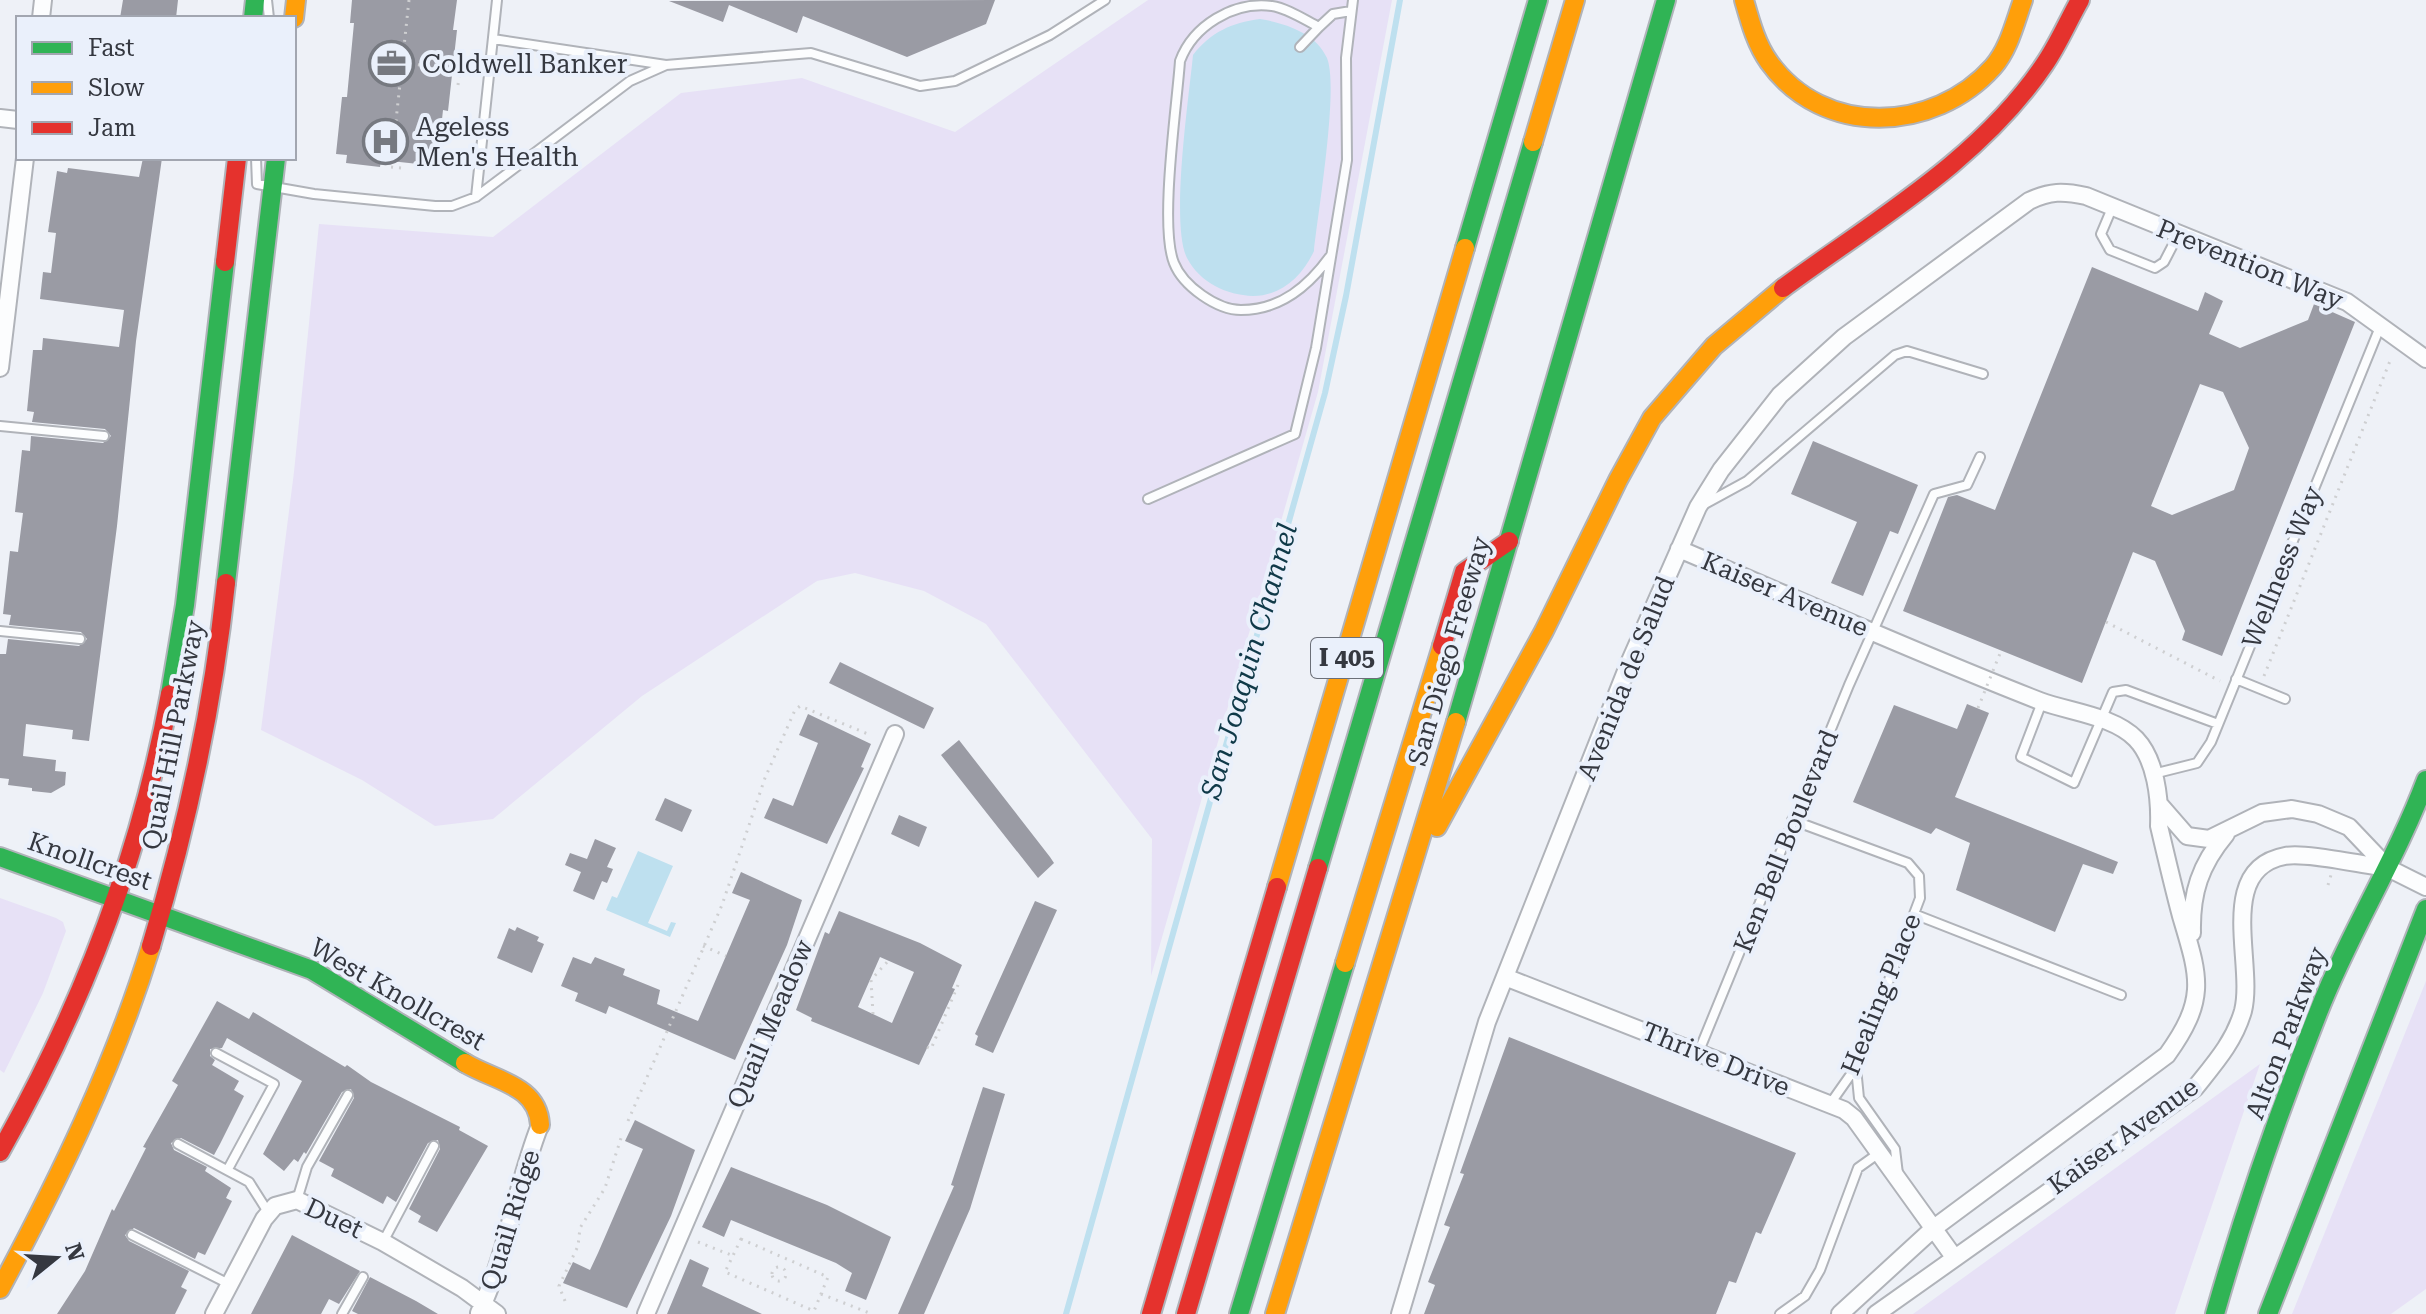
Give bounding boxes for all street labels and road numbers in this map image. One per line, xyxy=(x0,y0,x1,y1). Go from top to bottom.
street label: Prevention Way xyxy=(2152,213,2348,315)
street label: Wellness Way xyxy=(2236,481,2328,652)
street label: San Diego Freeway xyxy=(1402,532,1496,769)
street label: Kaiser Avenue xyxy=(1697,545,1873,643)
street label: Avenida de Salud xyxy=(1571,571,1681,784)
street label: Quail Hill Parkway xyxy=(136,617,210,852)
road number: I 405 xyxy=(1311,638,1383,678)
street label: Ken Bell Boulevard xyxy=(1728,725,1845,957)
street label: Knollcrest xyxy=(24,826,156,896)
street label: Healing Place xyxy=(1835,909,1927,1079)
street label: West Knollcrest xyxy=(305,932,491,1056)
street label: Quail Meadow xyxy=(721,935,819,1113)
street label: Alton Parkway xyxy=(2239,942,2333,1123)
street label: Thrive Drive xyxy=(1638,1016,1794,1102)
street label: Kaiser Avenue xyxy=(2042,1072,2204,1200)
street label: Quail Ridge xyxy=(474,1146,546,1294)
street label: Duet xyxy=(300,1192,368,1244)

